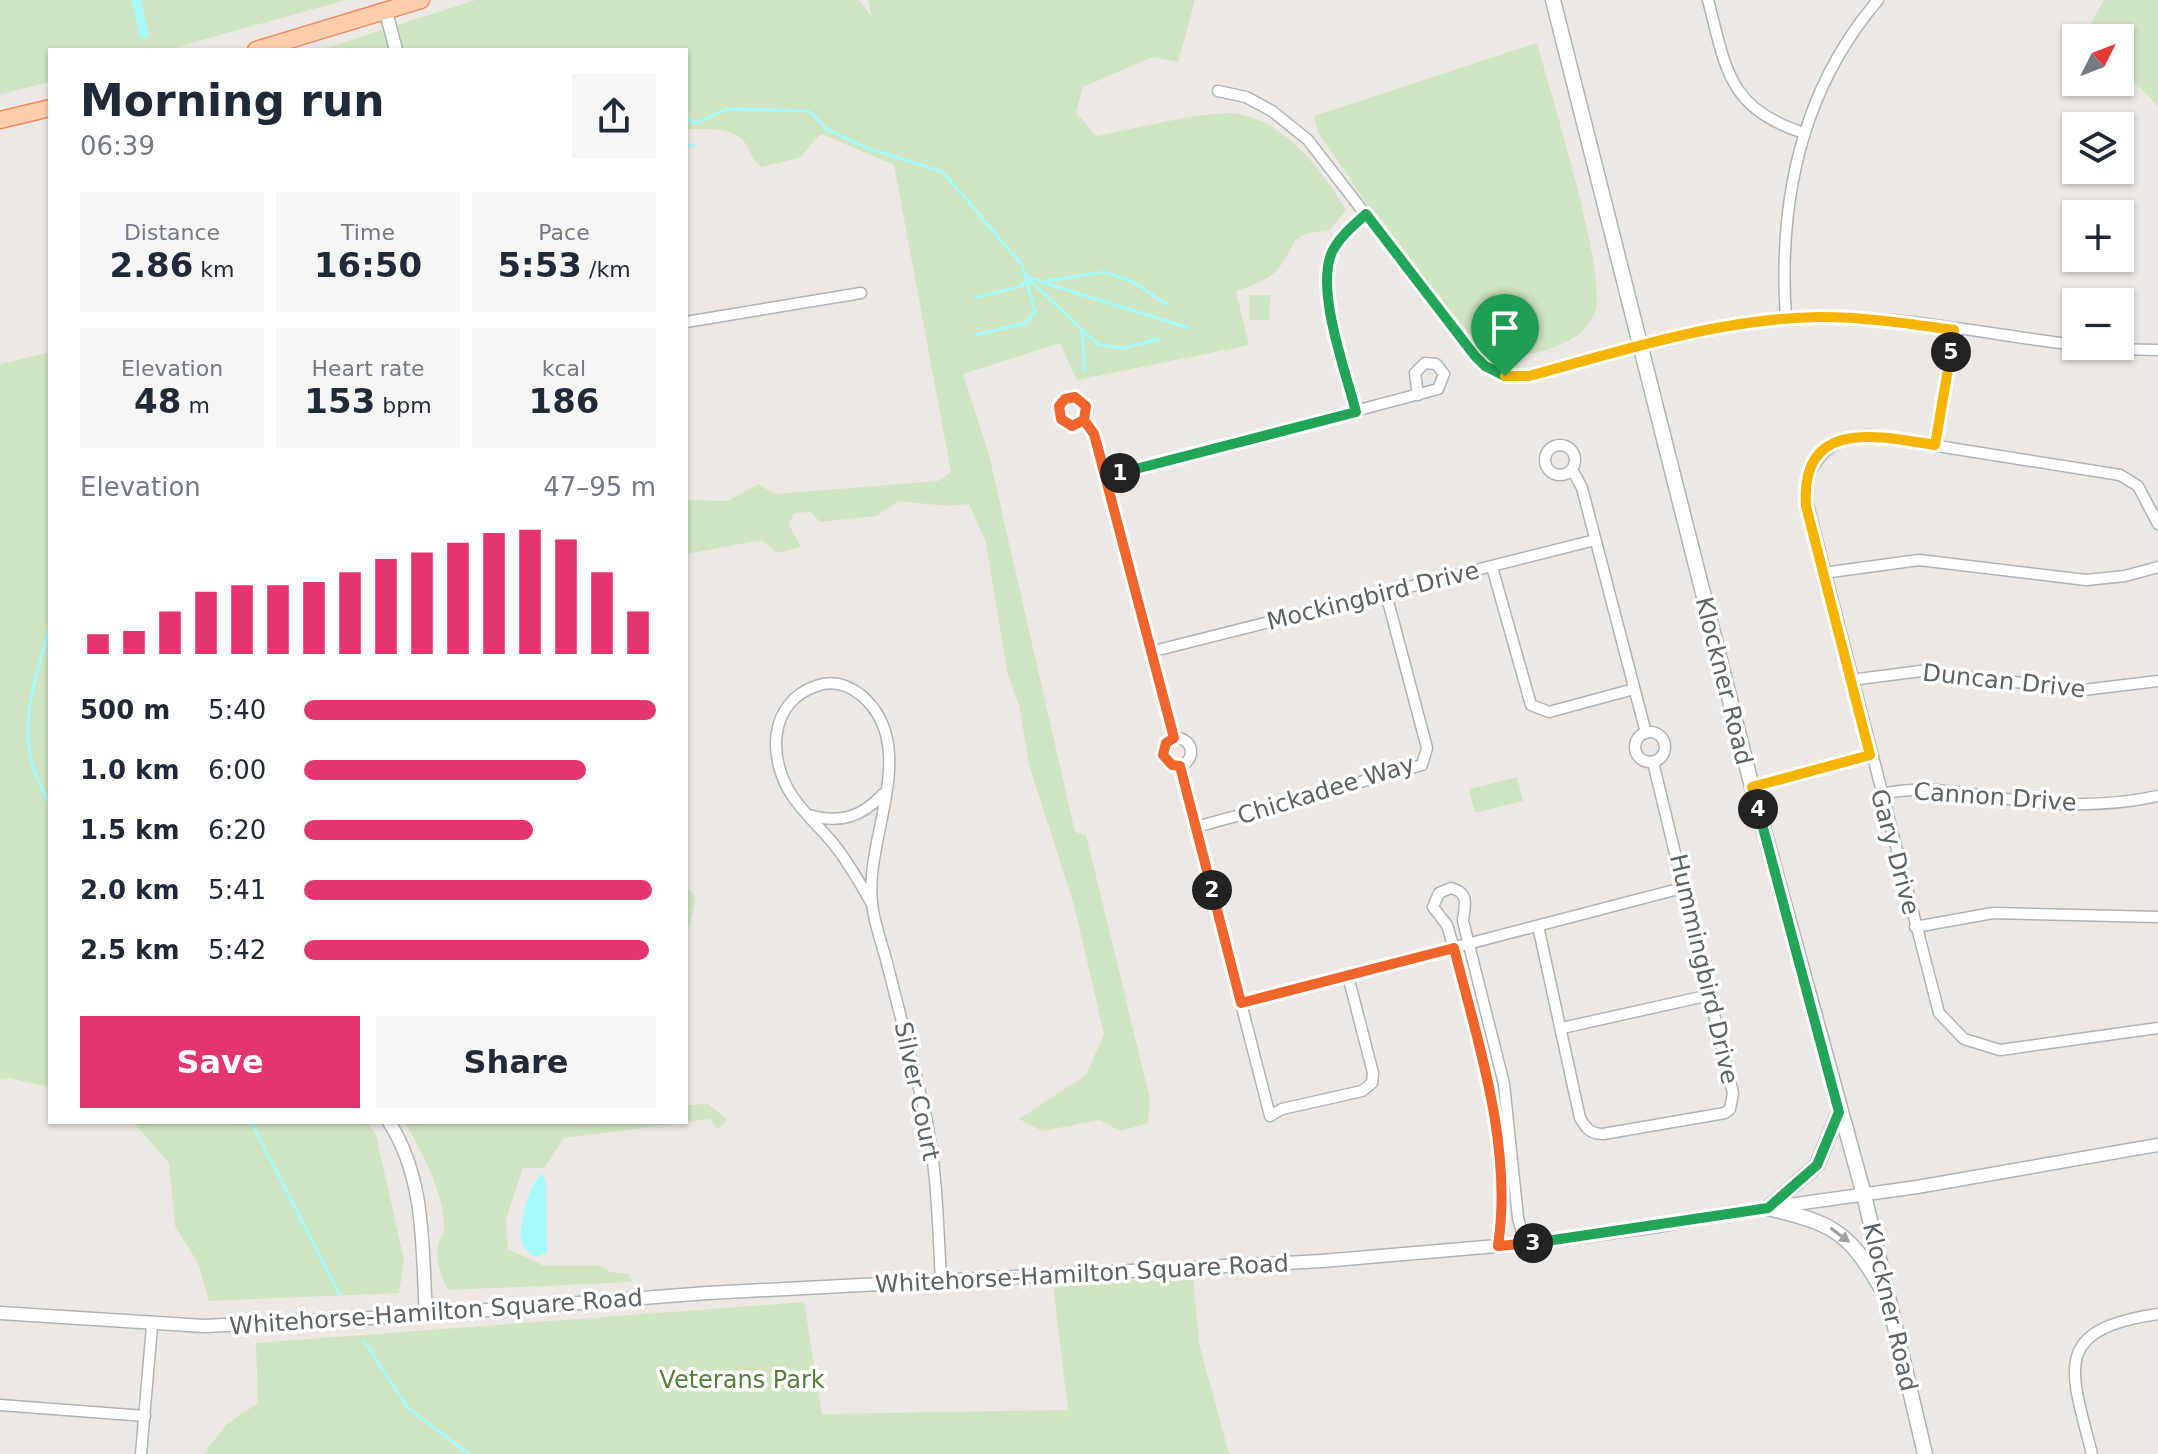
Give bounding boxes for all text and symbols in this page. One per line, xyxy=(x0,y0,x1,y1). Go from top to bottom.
north arrow xyxy=(2062,24,2134,96)
map controls xyxy=(2062,24,2134,360)
button: share xyxy=(572,74,656,158)
text: Morning run xyxy=(80,75,385,126)
button: layers xyxy=(2062,112,2134,184)
text: 06:39 xyxy=(80,131,155,161)
button: + xyxy=(2062,200,2134,272)
text: Distance xyxy=(124,220,220,245)
text: Time xyxy=(341,220,395,245)
text: Pace xyxy=(538,220,590,245)
text: 2.86 xyxy=(109,245,193,285)
text: 16:50 xyxy=(314,245,422,285)
text: 5:53 xyxy=(497,245,582,285)
text: km xyxy=(193,257,235,282)
text: /km xyxy=(582,257,631,282)
button: − xyxy=(2062,288,2134,360)
pin xyxy=(1471,294,1539,376)
icon: arrive xyxy=(1483,306,1527,350)
pin: 5 xyxy=(1931,332,1971,372)
text: 5 xyxy=(1943,339,1959,364)
text: Elevation xyxy=(121,356,223,381)
text: Heart rate xyxy=(312,356,424,381)
text: kcal xyxy=(542,356,586,381)
text: 48 xyxy=(134,381,181,421)
text: 153 xyxy=(304,381,375,421)
text: 186 xyxy=(529,381,599,421)
text: m xyxy=(181,393,210,418)
text: bpm xyxy=(375,393,432,418)
pin: 1 xyxy=(1100,453,1140,493)
text: 1 xyxy=(1112,460,1128,485)
text: Elevation xyxy=(80,472,201,502)
text: 47–95 m xyxy=(543,472,656,502)
street label: Mockingbird Drive xyxy=(1264,556,1482,636)
street label: Klockner Road xyxy=(1690,594,1758,768)
street label: Duncan Drive xyxy=(1921,659,2087,703)
text: 500 m xyxy=(80,695,170,725)
text: 5:40 xyxy=(208,695,266,725)
street label: Chickadee Way xyxy=(1234,750,1418,830)
text: 1.0 km xyxy=(80,755,180,785)
text: 6:00 xyxy=(208,755,266,785)
street label: Cannon Drive xyxy=(1913,777,2077,817)
street label: Gary Drive xyxy=(1865,786,1925,918)
pin: 4 xyxy=(1738,789,1778,829)
text: 4 xyxy=(1750,796,1766,821)
text: 1.5 km xyxy=(80,815,180,845)
text: 6:20 xyxy=(208,815,266,845)
street label: Hummingbird Drive xyxy=(1664,851,1744,1087)
pin: 2 xyxy=(1192,870,1232,910)
text: 2.0 km xyxy=(80,875,180,905)
text: 5:41 xyxy=(208,875,266,905)
text: 2 xyxy=(1204,877,1220,902)
text: 2.5 km xyxy=(80,935,180,965)
text: 5:42 xyxy=(208,935,266,965)
button: Save xyxy=(80,1016,360,1108)
button: Share xyxy=(376,1016,656,1108)
street label: Silver Court xyxy=(889,1019,945,1163)
street label: Klockner Road xyxy=(1857,1220,1923,1394)
pin: 3 xyxy=(1513,1223,1553,1263)
one-way arrow xyxy=(1830,1226,1850,1242)
text: 3 xyxy=(1525,1230,1541,1255)
street label: Whitehorse-Hamilton Square Road xyxy=(874,1249,1290,1299)
street label: Whitehorse-Hamilton Square Road xyxy=(228,1284,644,1340)
park label: Veterans Park xyxy=(659,1366,825,1394)

